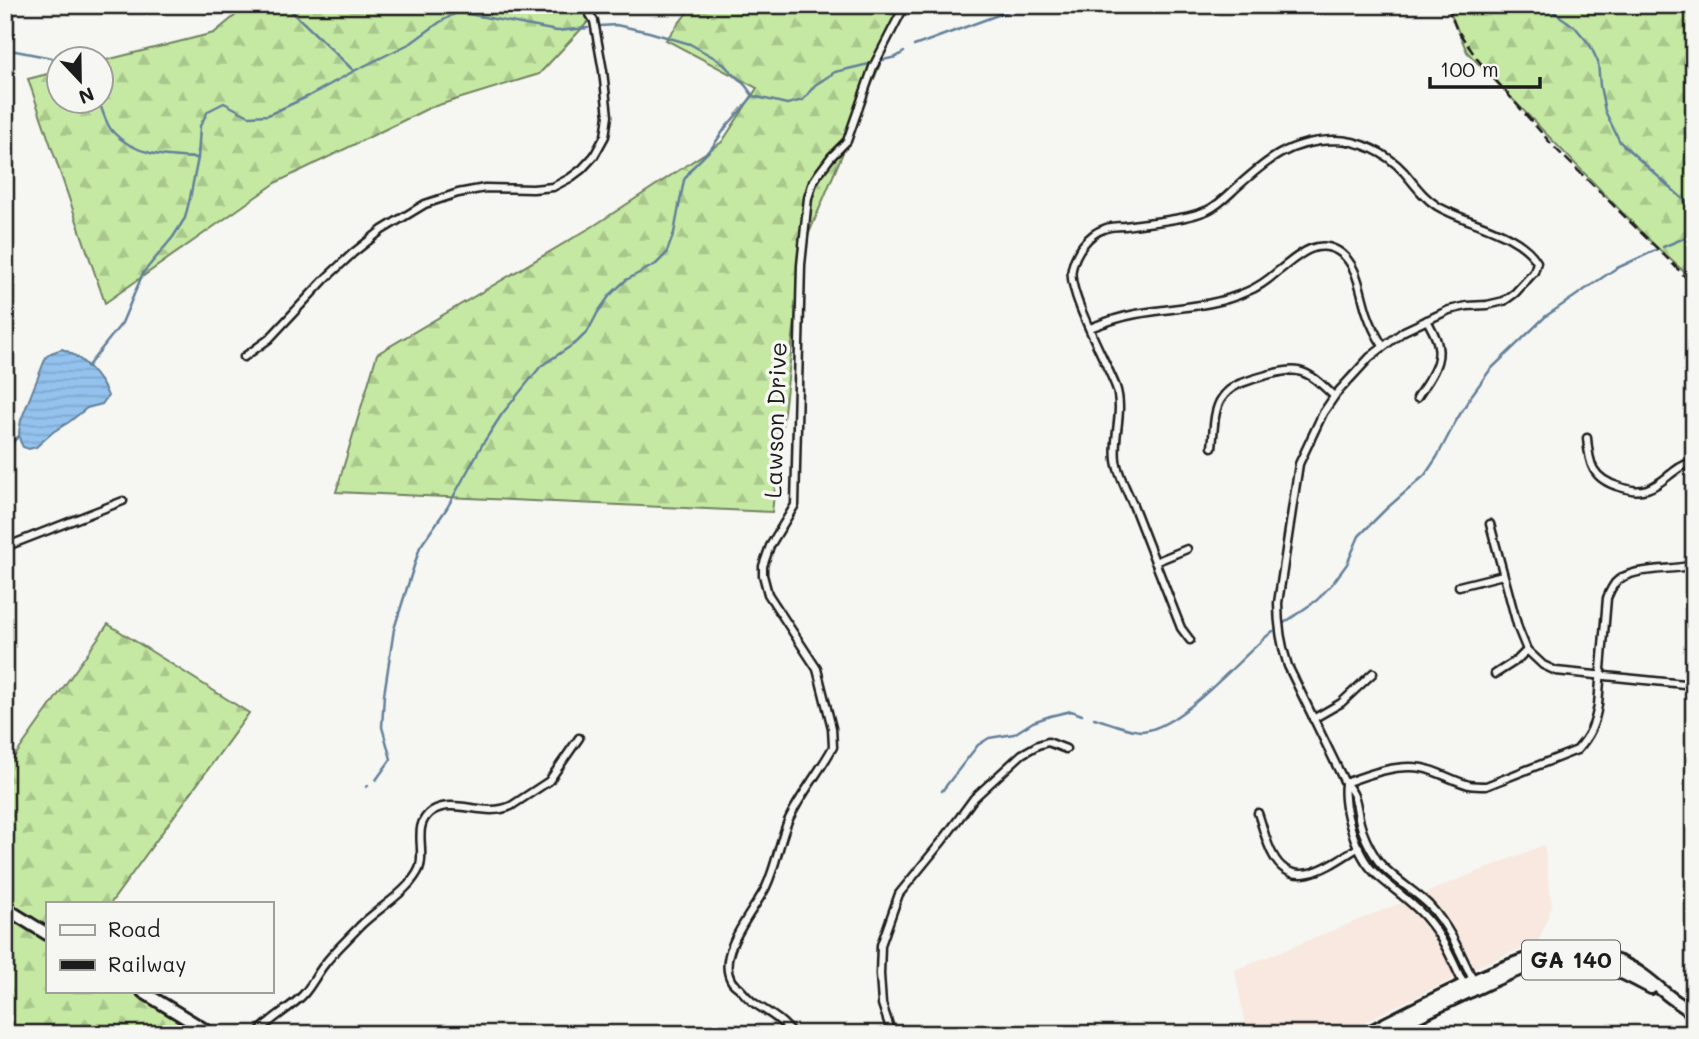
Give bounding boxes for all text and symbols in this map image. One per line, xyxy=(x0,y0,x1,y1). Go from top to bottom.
north arrow xyxy=(46,46,116,116)
scale bar xyxy=(1430,46,1540,90)
text: 100 m xyxy=(1440,55,1499,82)
text: N xyxy=(75,82,98,111)
street label: Lawson Drive xyxy=(756,341,793,499)
legend xyxy=(46,902,273,993)
text: Road xyxy=(108,915,160,942)
road number: GA 140 xyxy=(1522,940,1620,979)
text: Railway xyxy=(108,950,187,977)

